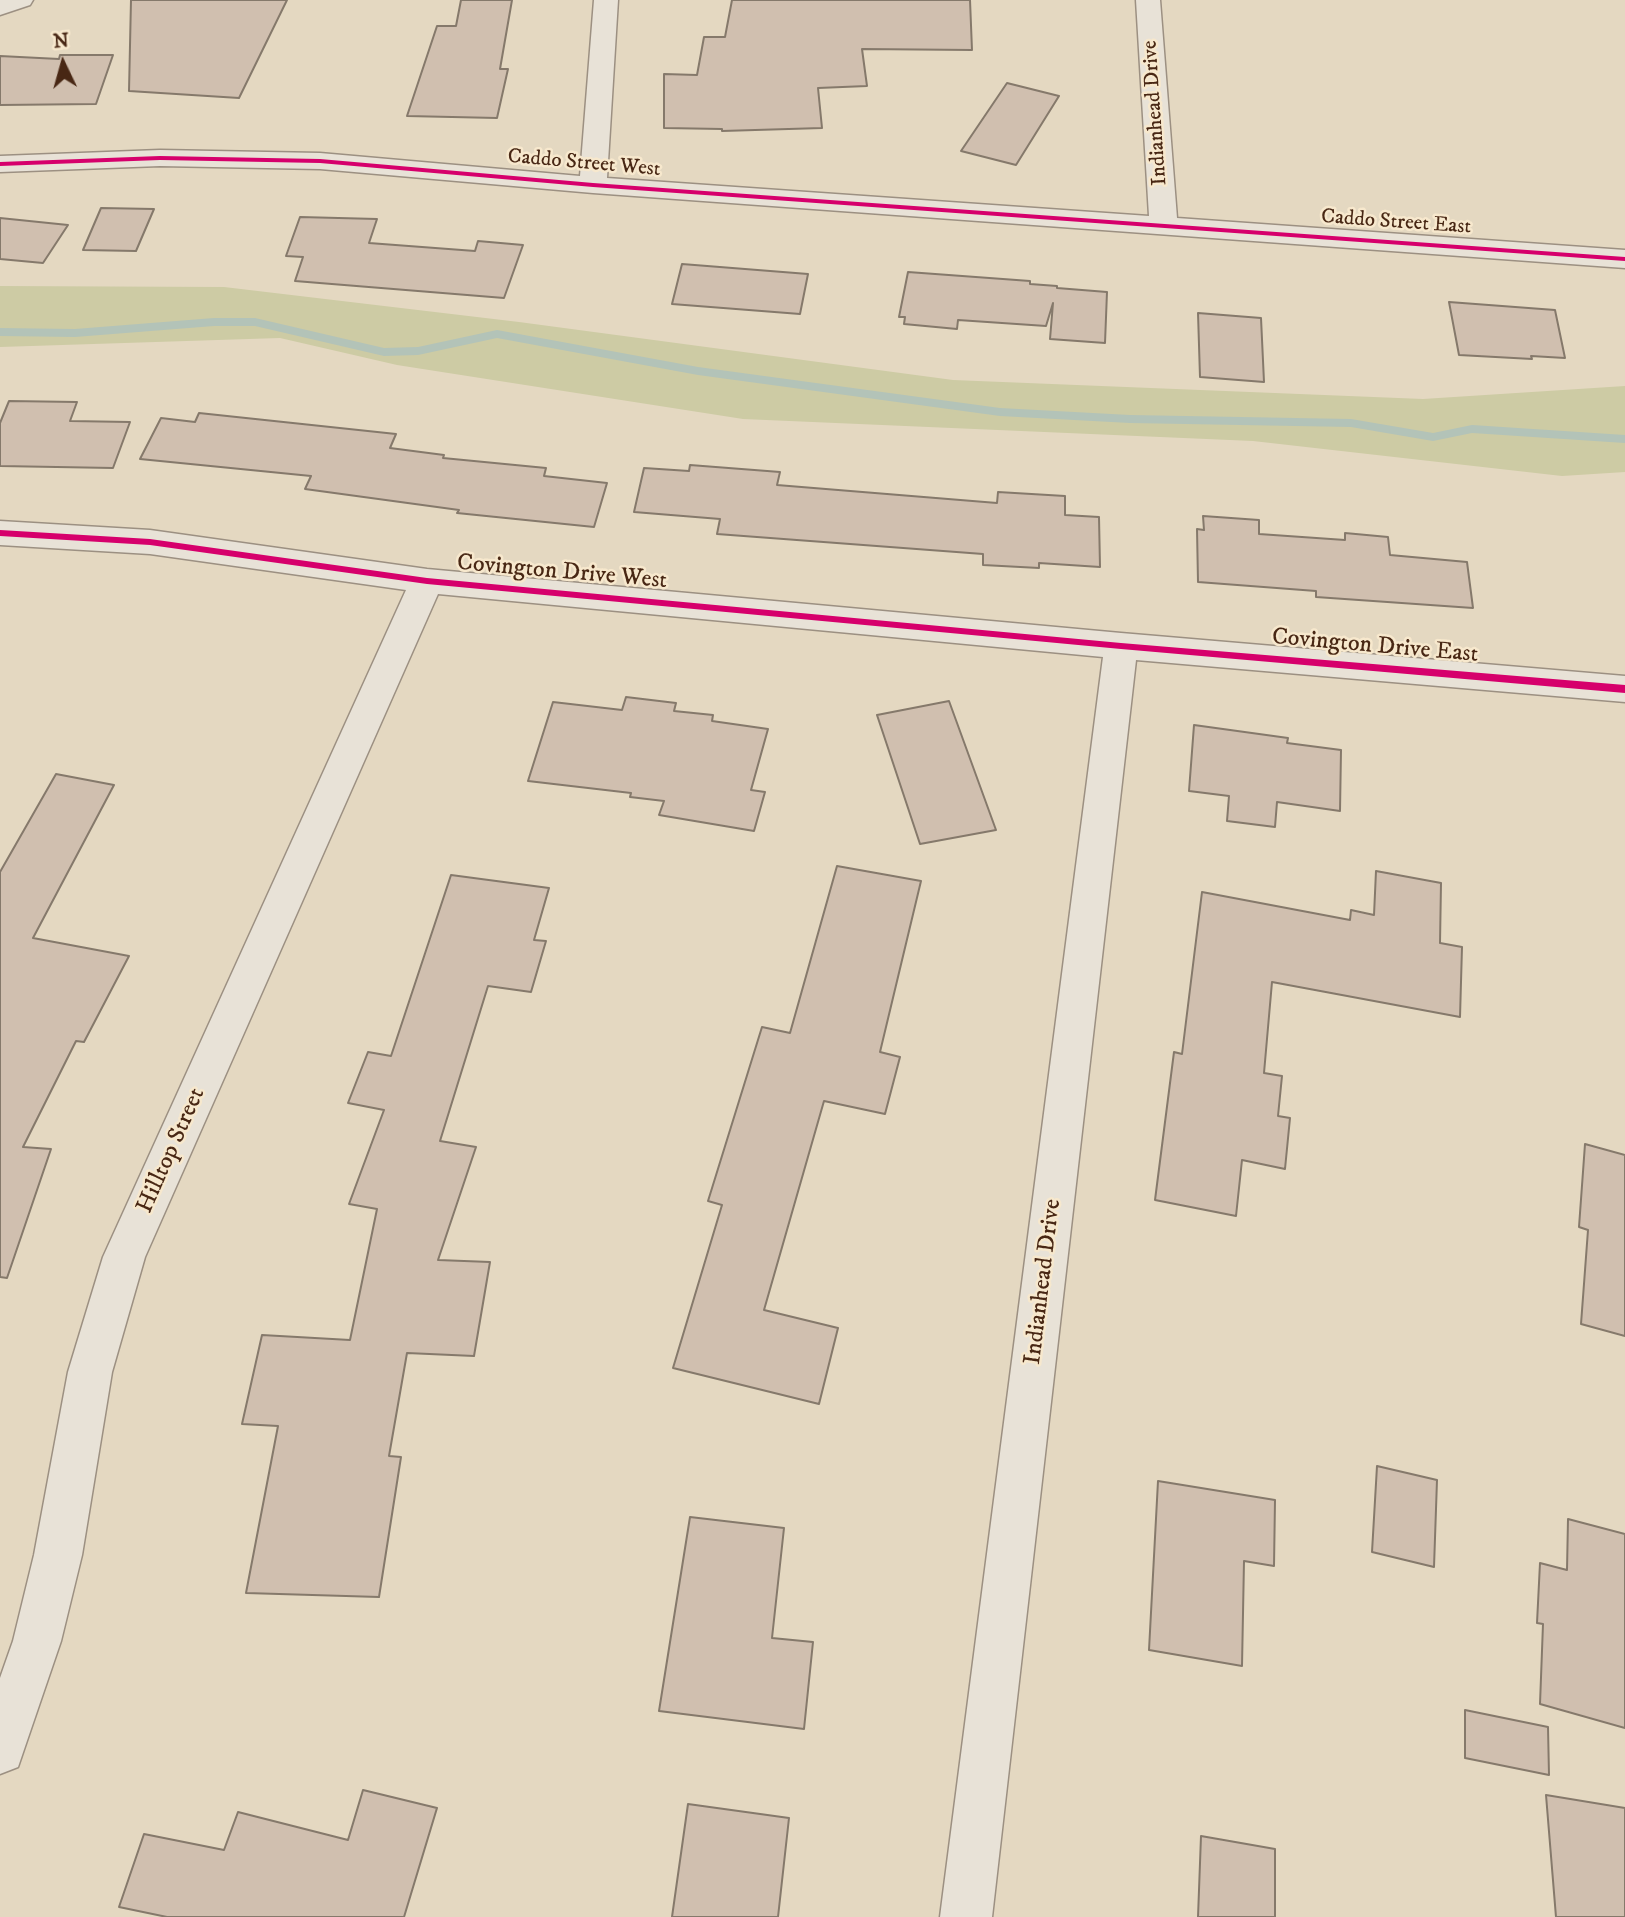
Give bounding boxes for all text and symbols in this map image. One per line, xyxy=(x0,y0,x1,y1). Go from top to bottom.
north arrow xyxy=(28,28,98,98)
text: N xyxy=(52,29,70,54)
street label: Indianhead Drive xyxy=(1138,39,1174,187)
street label: Caddo Street West xyxy=(506,145,662,183)
street label: Caddo Street East xyxy=(1320,205,1472,241)
street label: Covington Drive West xyxy=(456,549,668,597)
street label: Covington Drive East xyxy=(1271,624,1479,670)
street label: Hilltop Street xyxy=(132,1084,212,1218)
street label: Indianhead Drive xyxy=(1020,1198,1068,1366)

